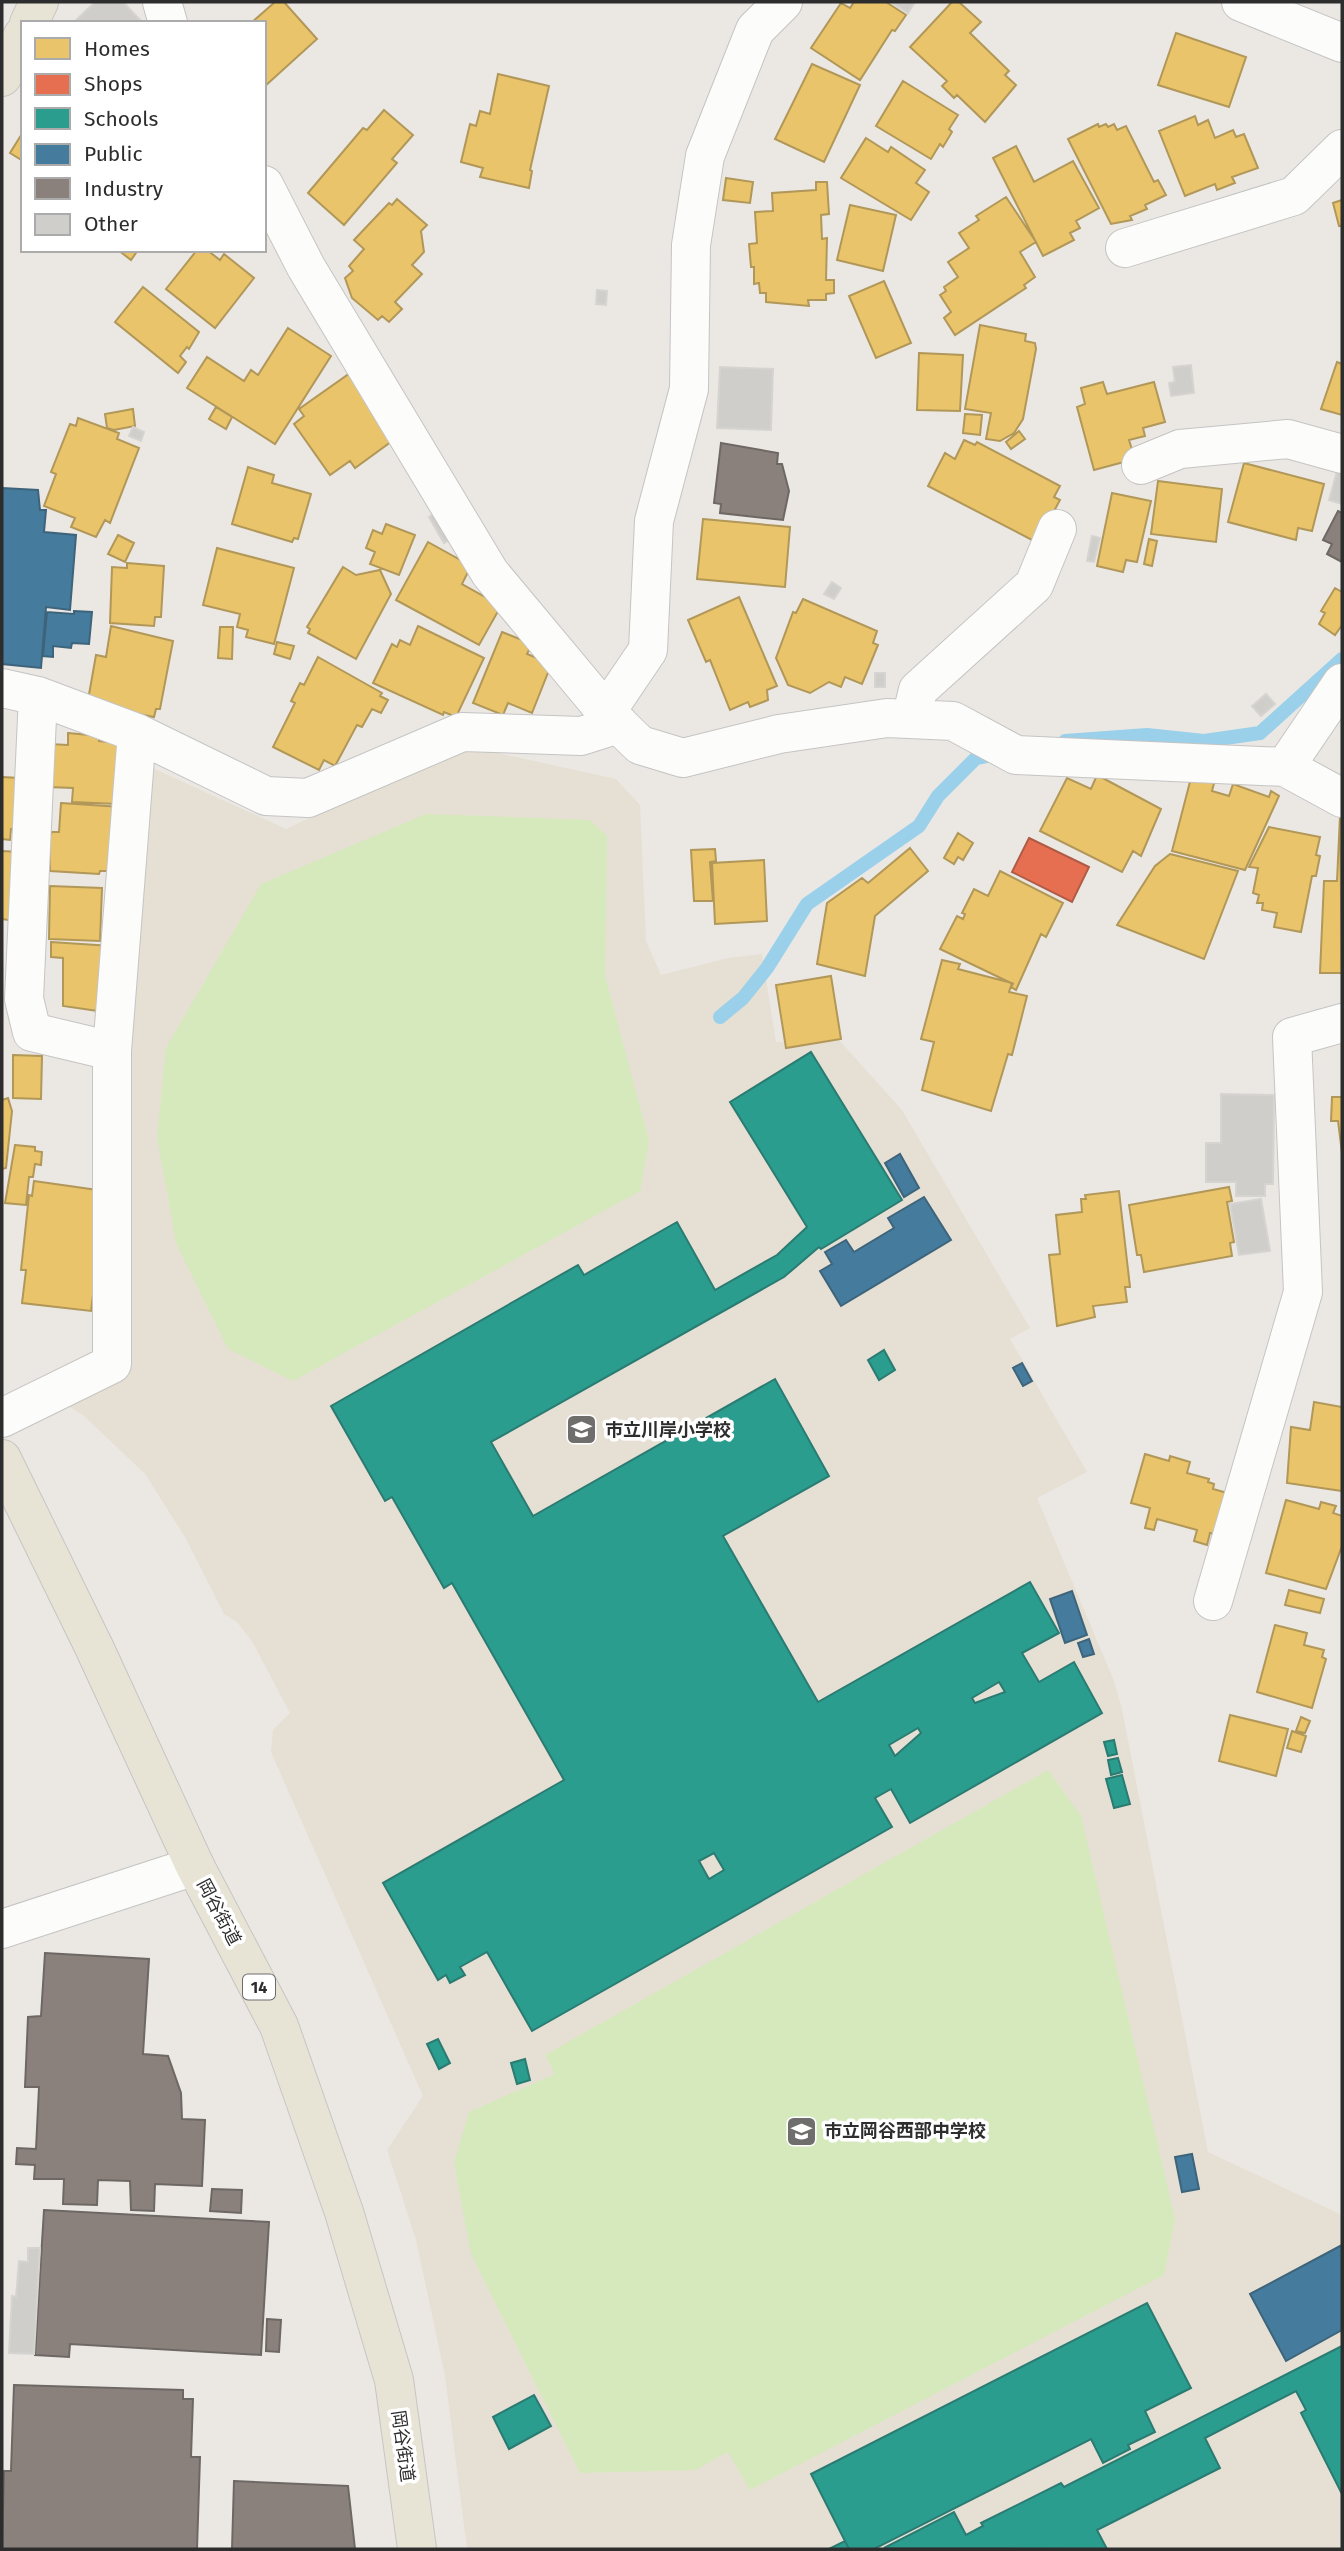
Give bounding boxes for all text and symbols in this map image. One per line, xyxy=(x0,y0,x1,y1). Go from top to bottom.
legend xyxy=(21,21,266,252)
text: Homes xyxy=(84,36,150,62)
text: Shops xyxy=(84,71,142,97)
text: Schools xyxy=(84,106,158,132)
text: Public xyxy=(84,141,142,167)
text: Industry xyxy=(84,176,164,202)
text: Other xyxy=(84,211,138,237)
school or university icon: 市立川岸小学校 xyxy=(565,1413,599,1447)
place label: 市立川岸小学校 xyxy=(605,1419,731,1441)
street label: 岡谷街道 xyxy=(192,1875,246,1949)
road number: 14 xyxy=(243,1974,275,1999)
school or university icon: 市立岡谷西部中学校 xyxy=(784,2114,818,2148)
place label: 市立岡谷西部中学校 xyxy=(824,2120,986,2142)
street label: 岡谷街道 xyxy=(387,2409,419,2483)

